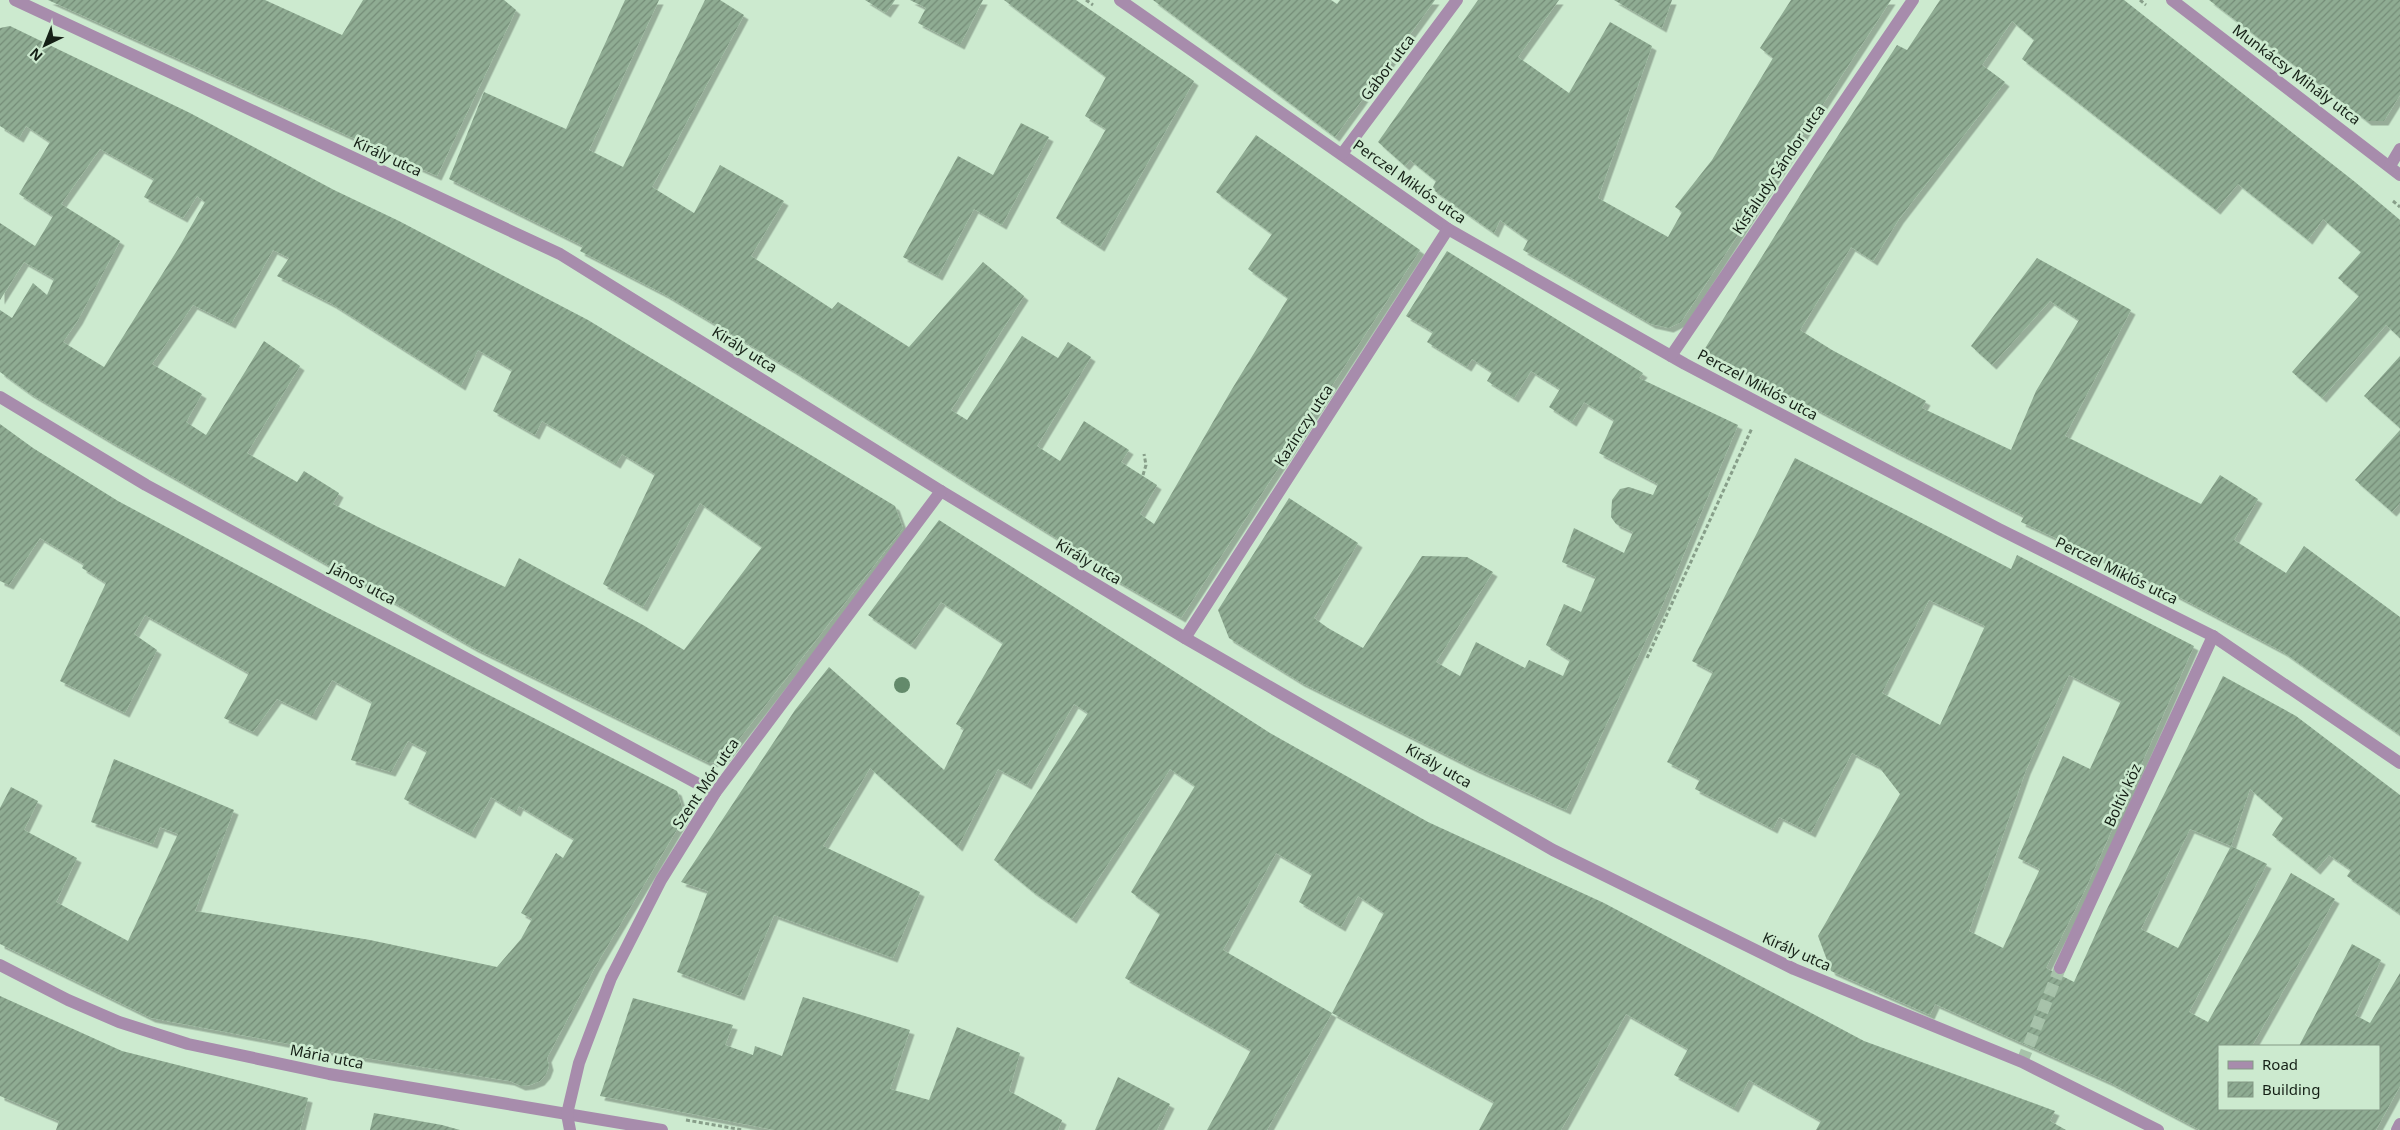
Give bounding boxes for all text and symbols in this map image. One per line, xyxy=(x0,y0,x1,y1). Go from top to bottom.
street label: Munkácsy Mihály utca xyxy=(2229,19,2365,129)
north arrow xyxy=(20,20,70,70)
street label: Gábor utca xyxy=(1356,30,1418,104)
text: N xyxy=(25,44,46,66)
street label: Kisfaludy Sándor utca xyxy=(1727,100,1829,238)
street label: Király utca xyxy=(351,131,425,181)
street label: Perczel Miklós utca xyxy=(1349,134,1471,228)
street label: Király utca xyxy=(709,321,781,377)
street label: Perczel Miklós utca xyxy=(1694,344,1822,424)
street label: Kazinczy utca xyxy=(1269,380,1337,470)
street label: Perczel Miklós utca xyxy=(2053,532,2181,608)
street label: Király utca xyxy=(1052,534,1126,588)
street label: János utca xyxy=(325,556,400,609)
street label: Szent Mór utca xyxy=(667,734,743,832)
street label: Király utca xyxy=(1402,738,1476,792)
street label: Boltív köz xyxy=(2099,760,2145,830)
street label: Király utca xyxy=(1760,927,1834,975)
street label: Mária utca xyxy=(288,1039,366,1073)
legend xyxy=(2218,1045,2380,1110)
text: Road xyxy=(2262,1054,2298,1074)
text: Building xyxy=(2262,1079,2320,1099)

